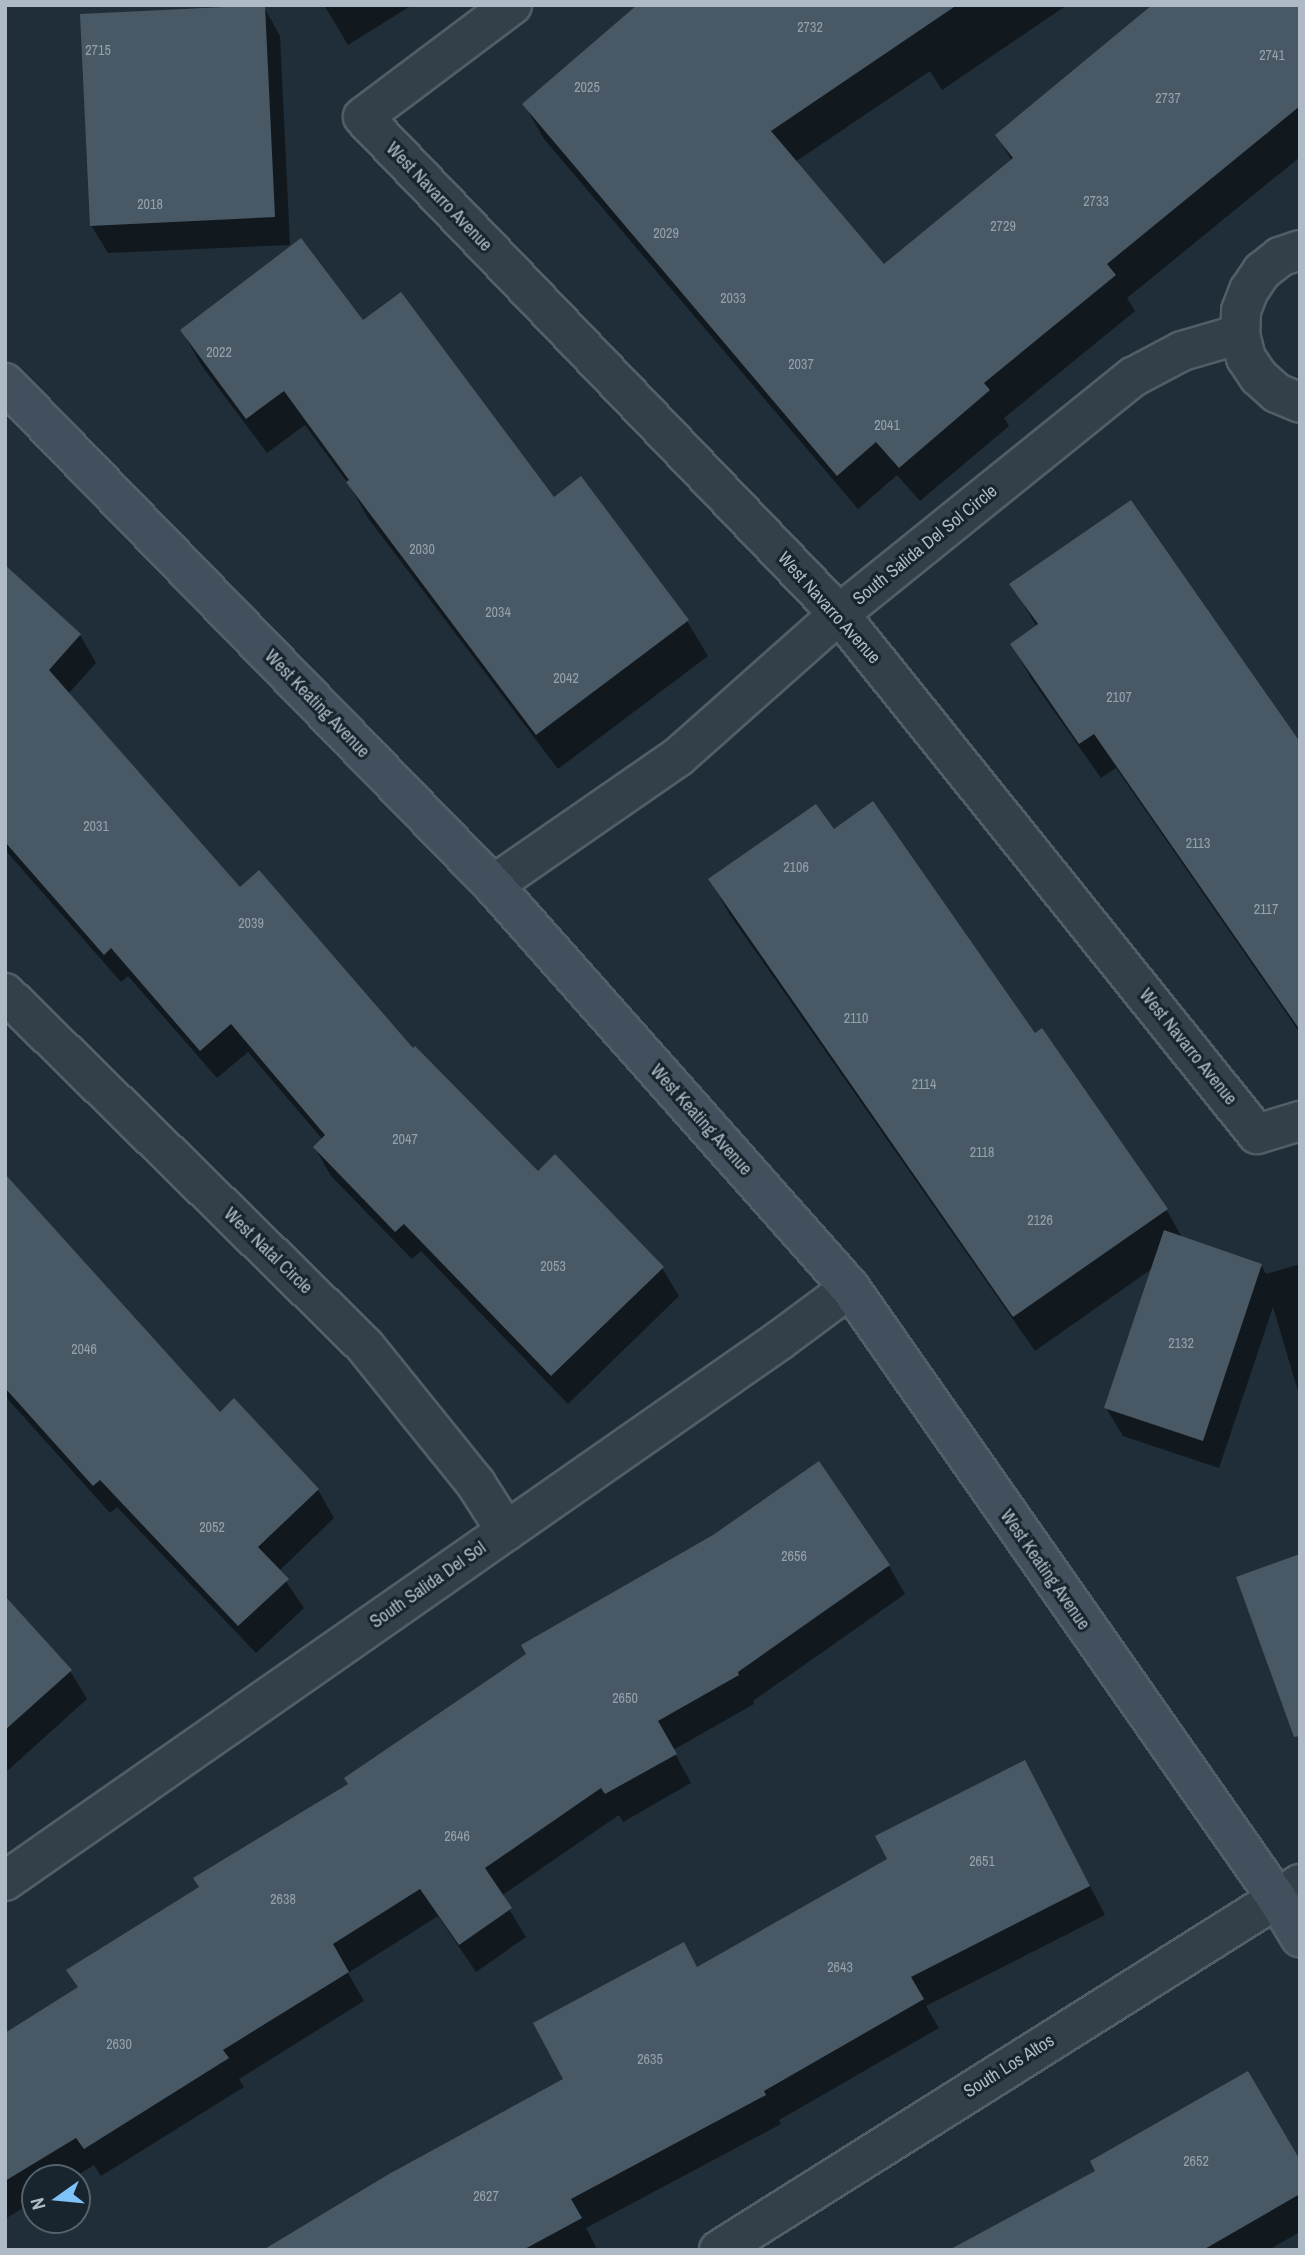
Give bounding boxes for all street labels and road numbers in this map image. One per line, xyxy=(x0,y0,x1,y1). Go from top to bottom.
street label: West Navarro Avenue xyxy=(381,138,497,256)
street label: South Salida Del Sol Circle xyxy=(849,480,1001,610)
street label: West Navarro Avenue xyxy=(773,547,885,669)
street label: West Keating Avenue xyxy=(260,645,374,763)
street label: West Navarro Avenue xyxy=(1134,984,1242,1110)
street label: West Keating Avenue xyxy=(645,1060,757,1180)
street label: West Natal Circle xyxy=(219,1203,317,1299)
street label: West Keating Avenue xyxy=(995,1506,1095,1634)
street label: South Salida Del Sol xyxy=(366,1537,490,1633)
street label: South Los Altos xyxy=(959,2029,1059,2103)

